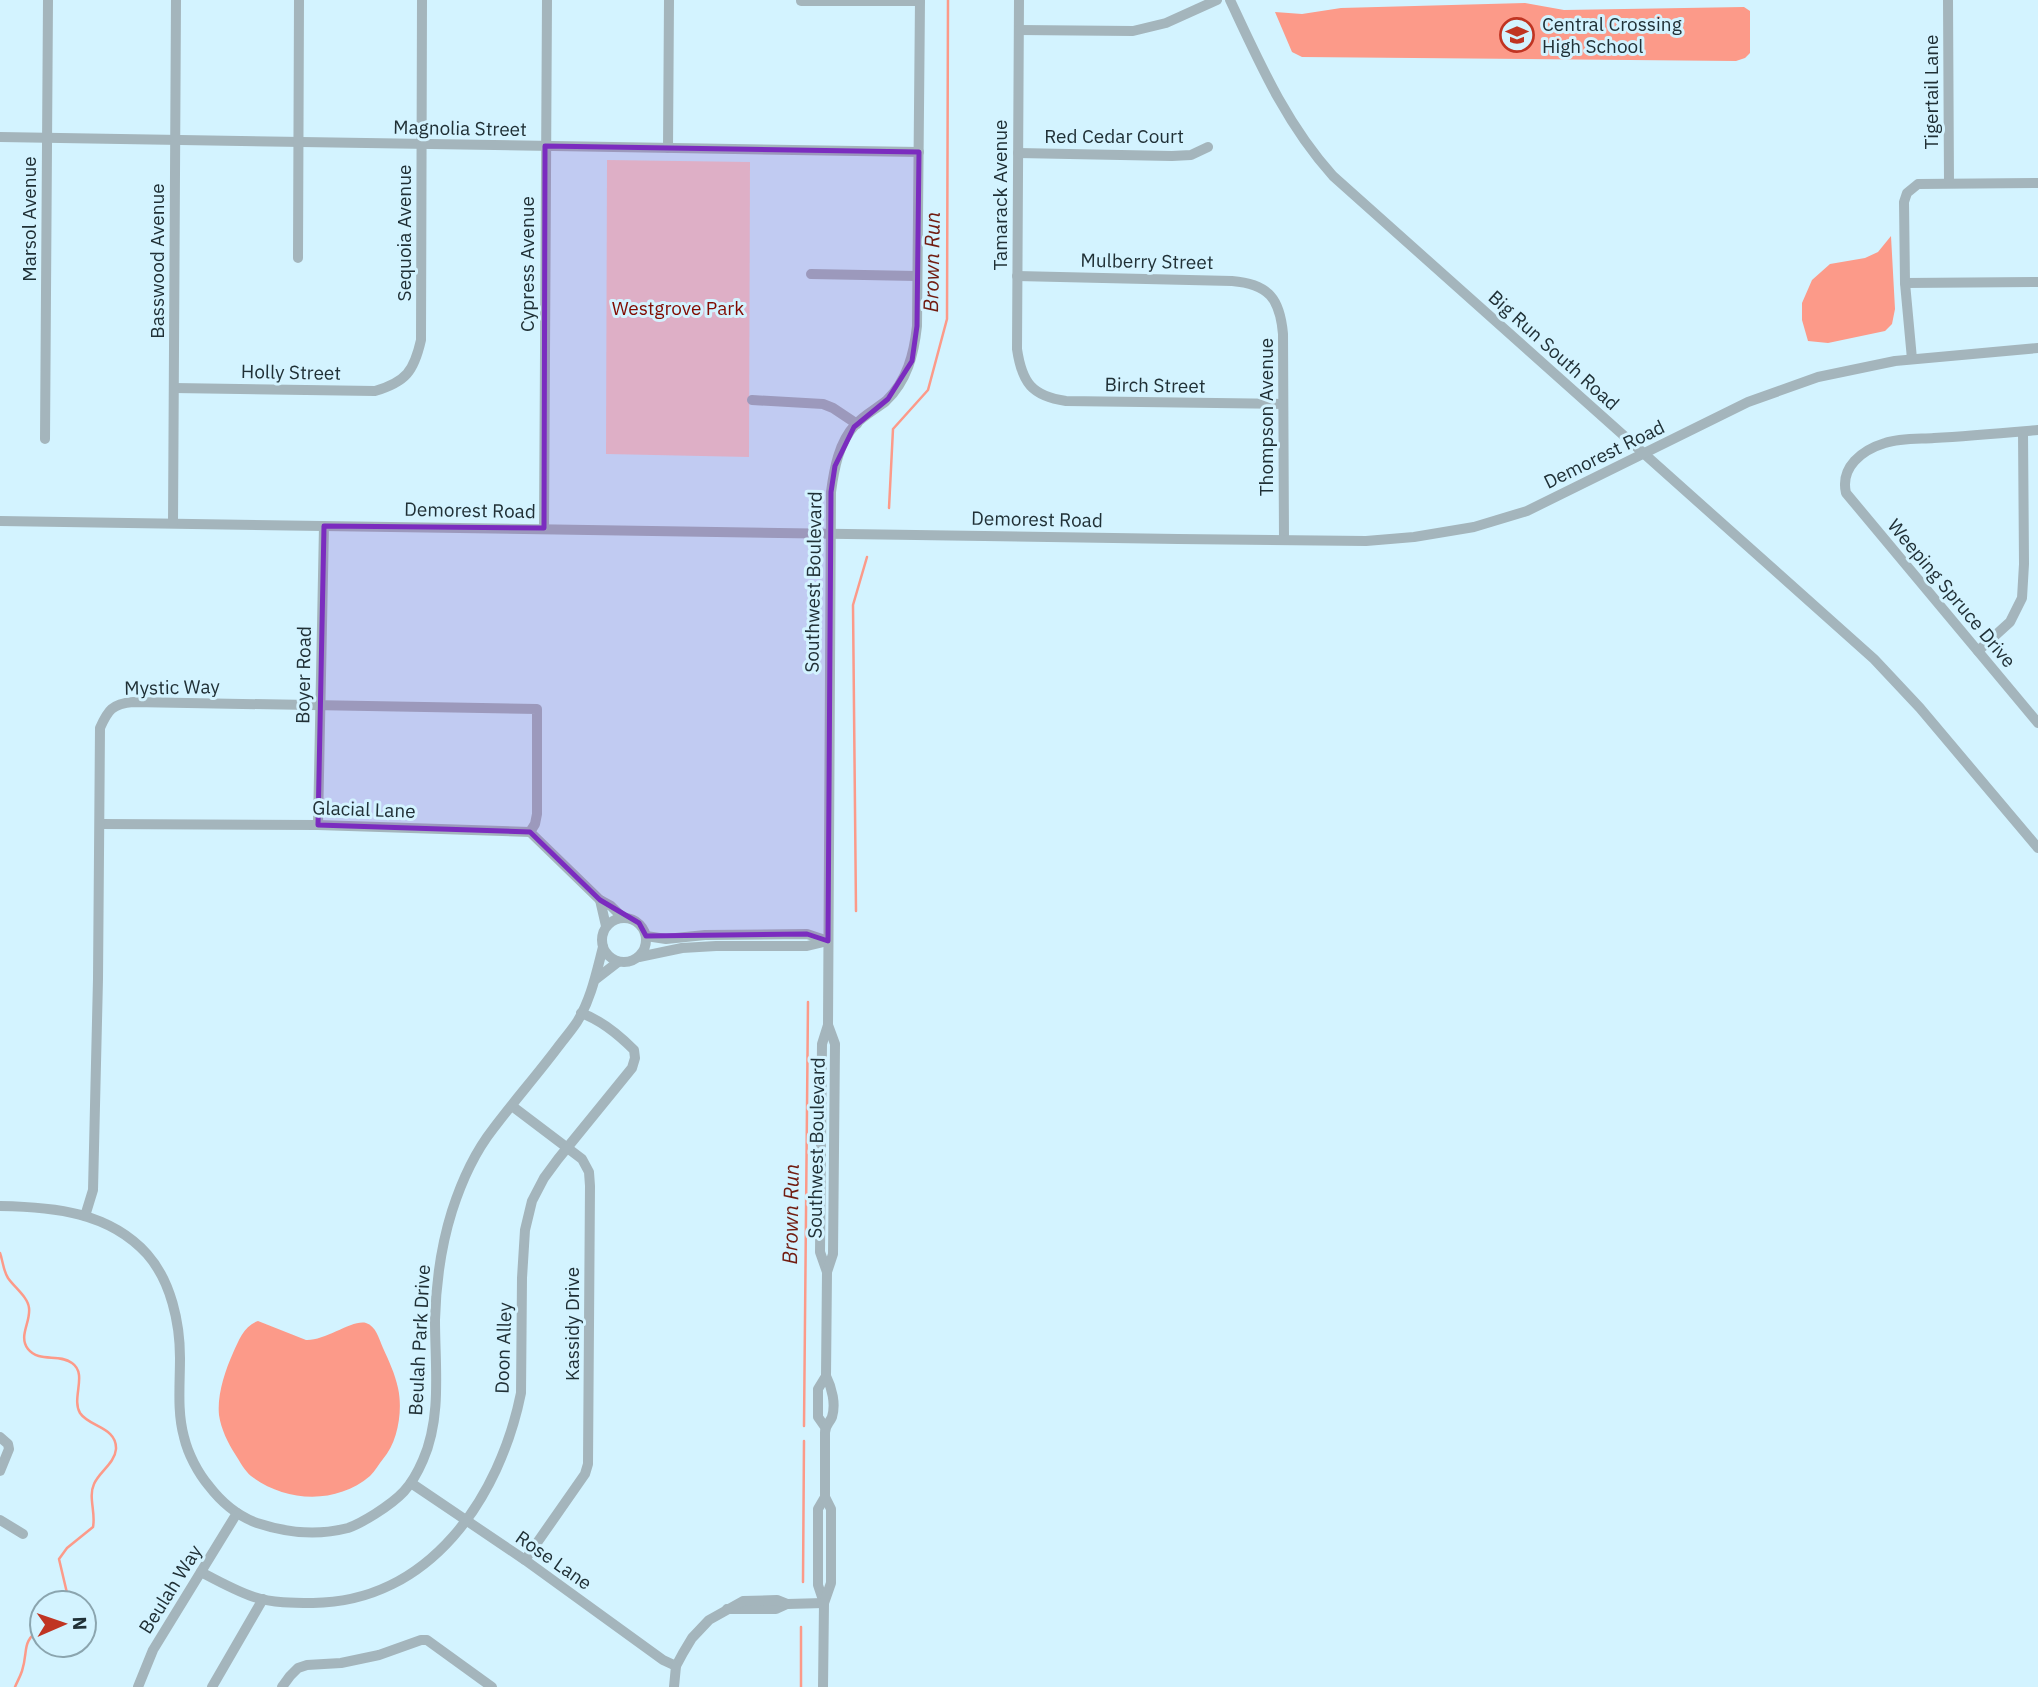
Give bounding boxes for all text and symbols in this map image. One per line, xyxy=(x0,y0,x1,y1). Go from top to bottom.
place label: Central Crossing High School xyxy=(1542,12,1682,58)
school or university icon: Central Crossing High School xyxy=(1498,16,1536,54)
street label: Tigertail Lane xyxy=(1919,34,1943,150)
street label: Magnolia Street xyxy=(393,115,527,141)
street label: Tamarack Avenue xyxy=(988,120,1012,270)
street label: Red Cedar Court xyxy=(1044,124,1184,148)
street label: Marsol Avenue xyxy=(17,156,41,282)
street label: Sequoia Avenue xyxy=(392,165,416,301)
street label: Basswood Avenue xyxy=(145,183,169,339)
street label: Cypress Avenue xyxy=(515,196,539,332)
water label: Brown Run xyxy=(916,212,946,312)
street label: Mulberry Street xyxy=(1080,248,1214,274)
street label: Big Run South Road xyxy=(1484,285,1624,415)
park label: Westgrove Park xyxy=(612,296,744,320)
street label: Thompson Avenue xyxy=(1254,338,1278,496)
street label: Holly Street xyxy=(241,359,341,385)
street label: Birch Street xyxy=(1104,372,1206,398)
street label: Demorest Road xyxy=(1540,414,1668,494)
street label: Southwest Boulevard xyxy=(799,491,827,673)
street label: Demorest Road xyxy=(404,497,536,523)
street label: Demorest Road xyxy=(971,506,1103,532)
street label: Weeping Spruce Drive xyxy=(1883,514,2021,672)
street label: Boyer Road xyxy=(290,626,316,724)
street label: Mystic Way xyxy=(124,674,221,700)
street label: Glacial Lane xyxy=(312,795,416,823)
street label: Southwest Boulevard xyxy=(802,1057,830,1239)
water label: Brown Run xyxy=(775,1164,805,1264)
street label: Beulah Park Drive xyxy=(403,1264,435,1416)
street label: Kassidy Drive xyxy=(560,1267,584,1381)
street label: Doon Alley xyxy=(489,1301,517,1394)
street label: Rose Lane xyxy=(511,1525,597,1595)
street label: Beulah Way xyxy=(133,1540,207,1638)
north arrow xyxy=(28,1589,98,1659)
text: N xyxy=(68,1616,92,1631)

